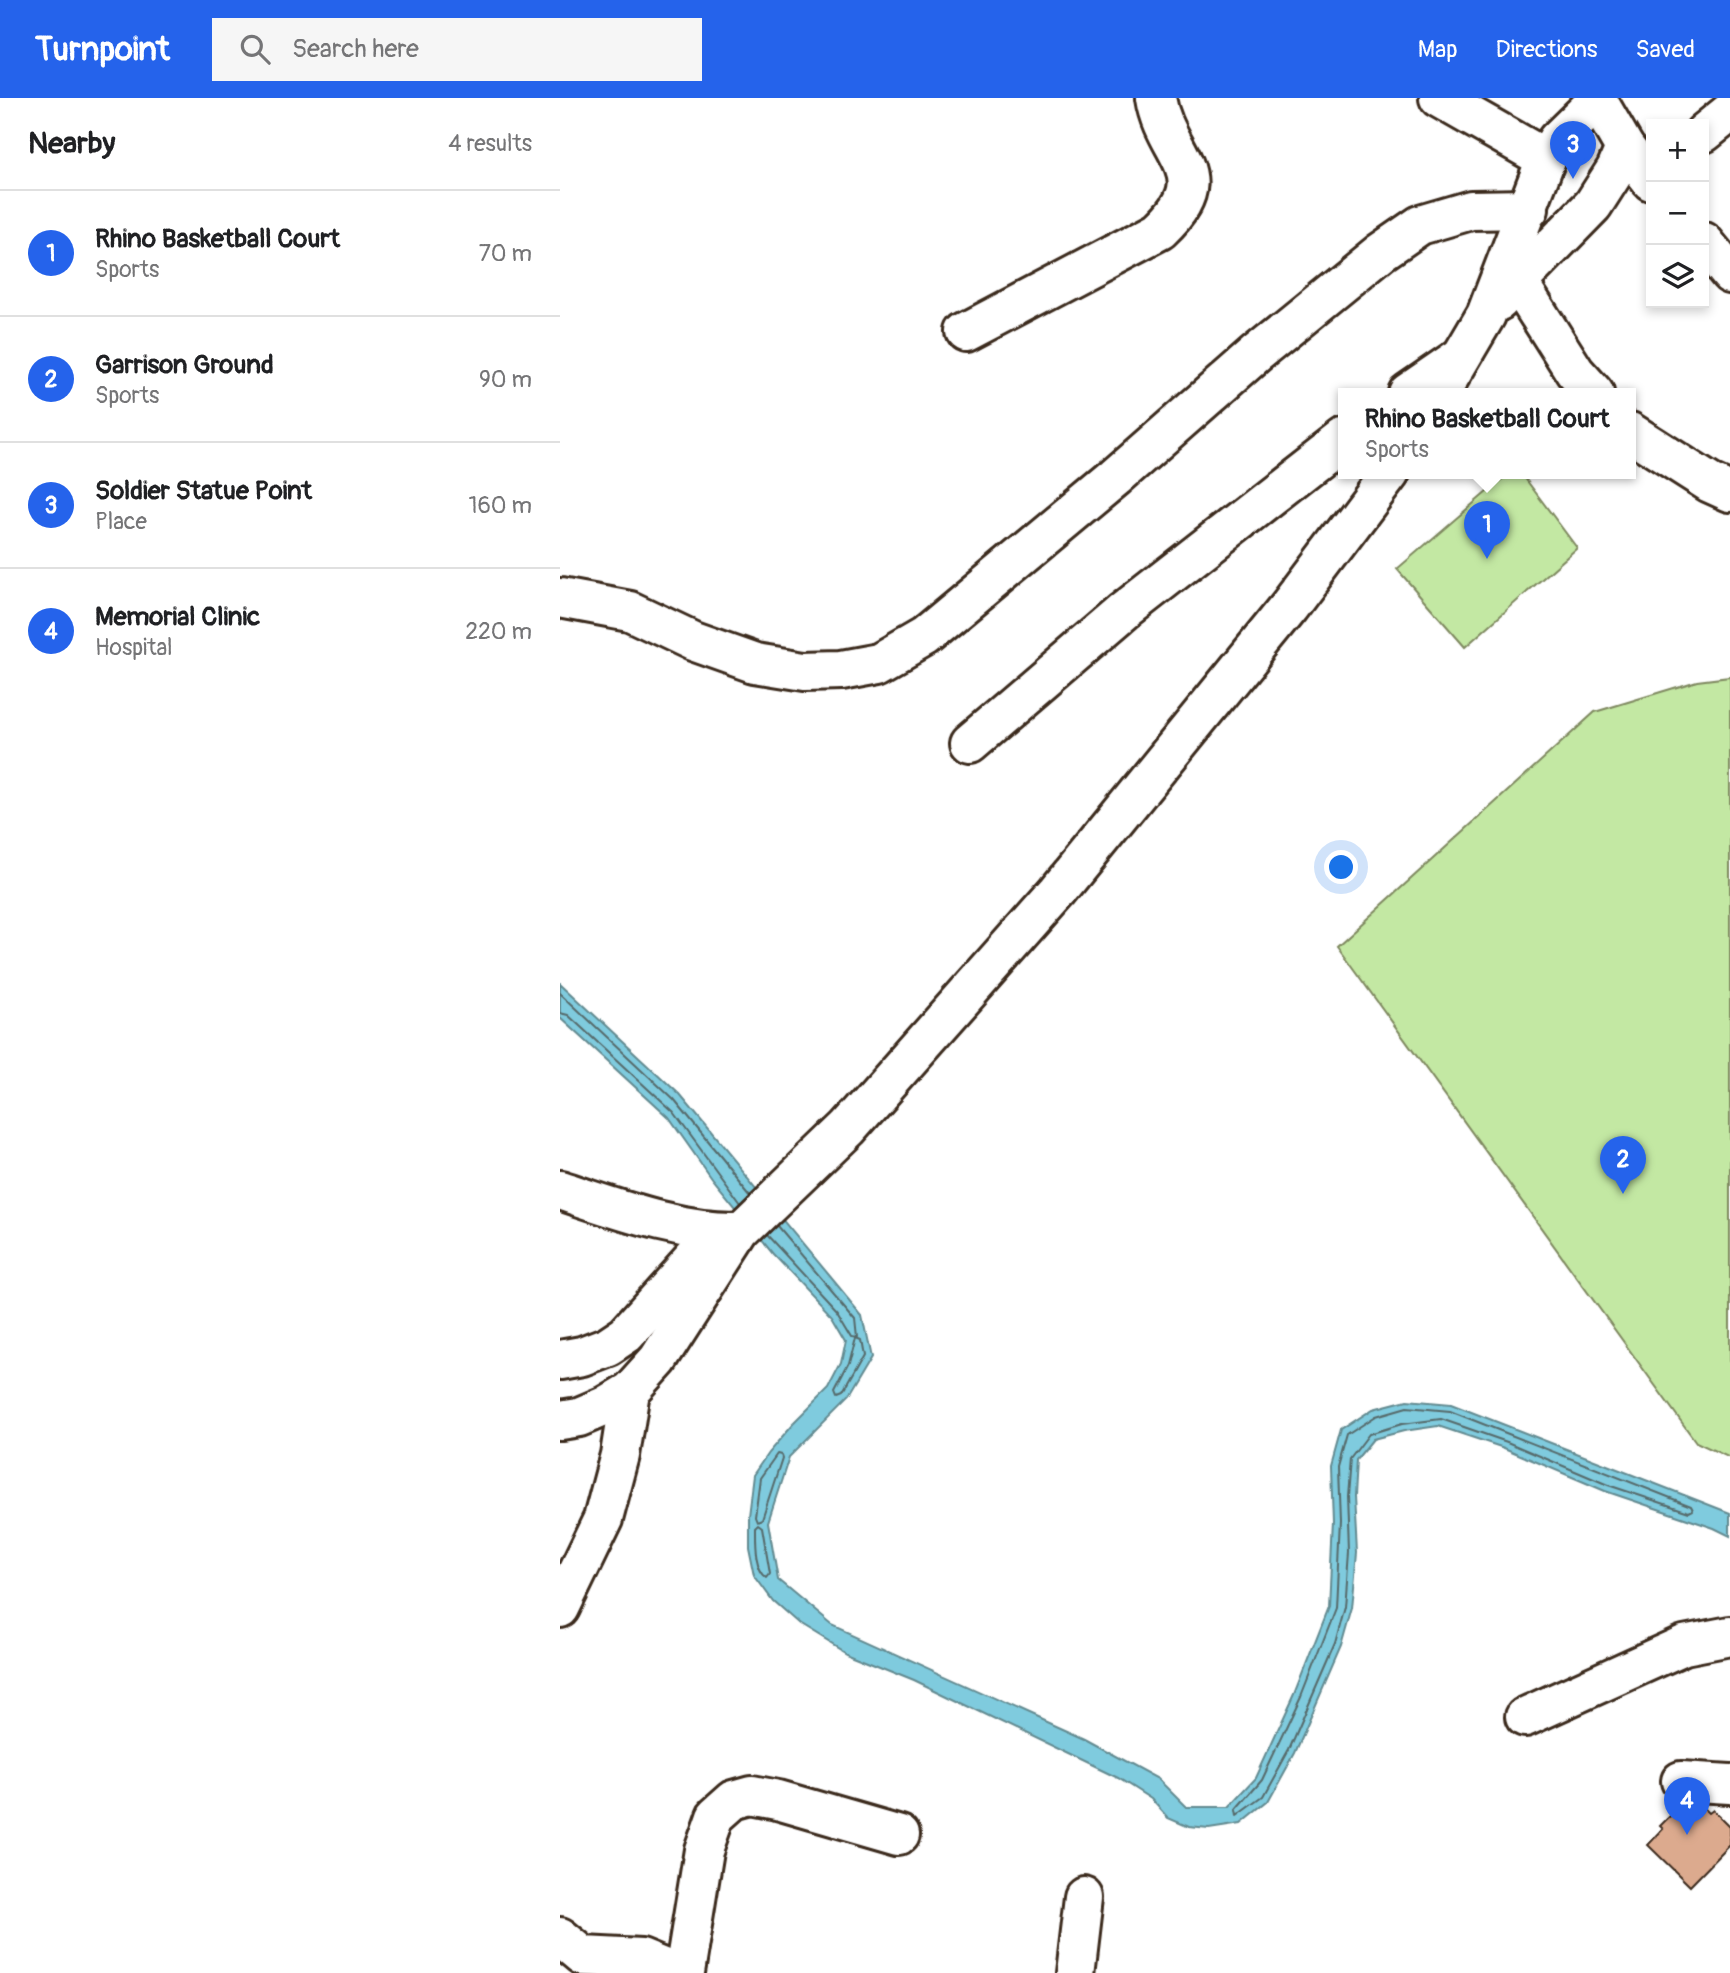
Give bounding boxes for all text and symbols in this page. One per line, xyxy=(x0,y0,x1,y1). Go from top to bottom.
search box xyxy=(212,18,702,81)
text: Turnpoint xyxy=(35,29,170,70)
icon: search xyxy=(236,30,274,68)
text: Search here xyxy=(292,33,419,65)
text: Map xyxy=(1418,35,1458,64)
text: Directions xyxy=(1496,35,1597,64)
text: Saved xyxy=(1635,35,1695,64)
map controls xyxy=(1646,119,1709,308)
button: + xyxy=(1646,119,1709,182)
pin: 3 xyxy=(1550,121,1596,179)
text: Nearby xyxy=(28,125,115,162)
text: 4 results xyxy=(448,129,532,158)
button: − xyxy=(1646,182,1709,245)
text: Rhino Basketball Court xyxy=(95,223,340,255)
text: 1 xyxy=(47,239,56,268)
text: 70 m xyxy=(479,239,532,268)
button: layers xyxy=(1646,245,1709,308)
text: Sports xyxy=(95,255,159,284)
text: Garrison Ground xyxy=(95,349,274,381)
text: 2 xyxy=(45,365,57,394)
text: 90 m xyxy=(479,365,532,394)
text: Sports xyxy=(95,381,159,410)
popup xyxy=(1338,388,1636,479)
text: Rhino Basketball Court xyxy=(1365,403,1610,435)
text: Sports xyxy=(1365,435,1429,464)
text: Soldier Statue Point xyxy=(95,475,312,507)
text: 3 xyxy=(45,491,57,520)
text: 160 m xyxy=(468,491,532,520)
pin: 1 xyxy=(1464,501,1510,559)
text: Place xyxy=(95,507,147,536)
text: Memorial Clinic xyxy=(95,601,260,633)
text: 4 xyxy=(44,617,58,646)
text: 220 m xyxy=(465,617,532,646)
text: Hospital xyxy=(95,633,173,662)
your location xyxy=(1324,850,1358,884)
pin: 2 xyxy=(1600,1136,1646,1194)
pin: 4 xyxy=(1664,1777,1710,1835)

